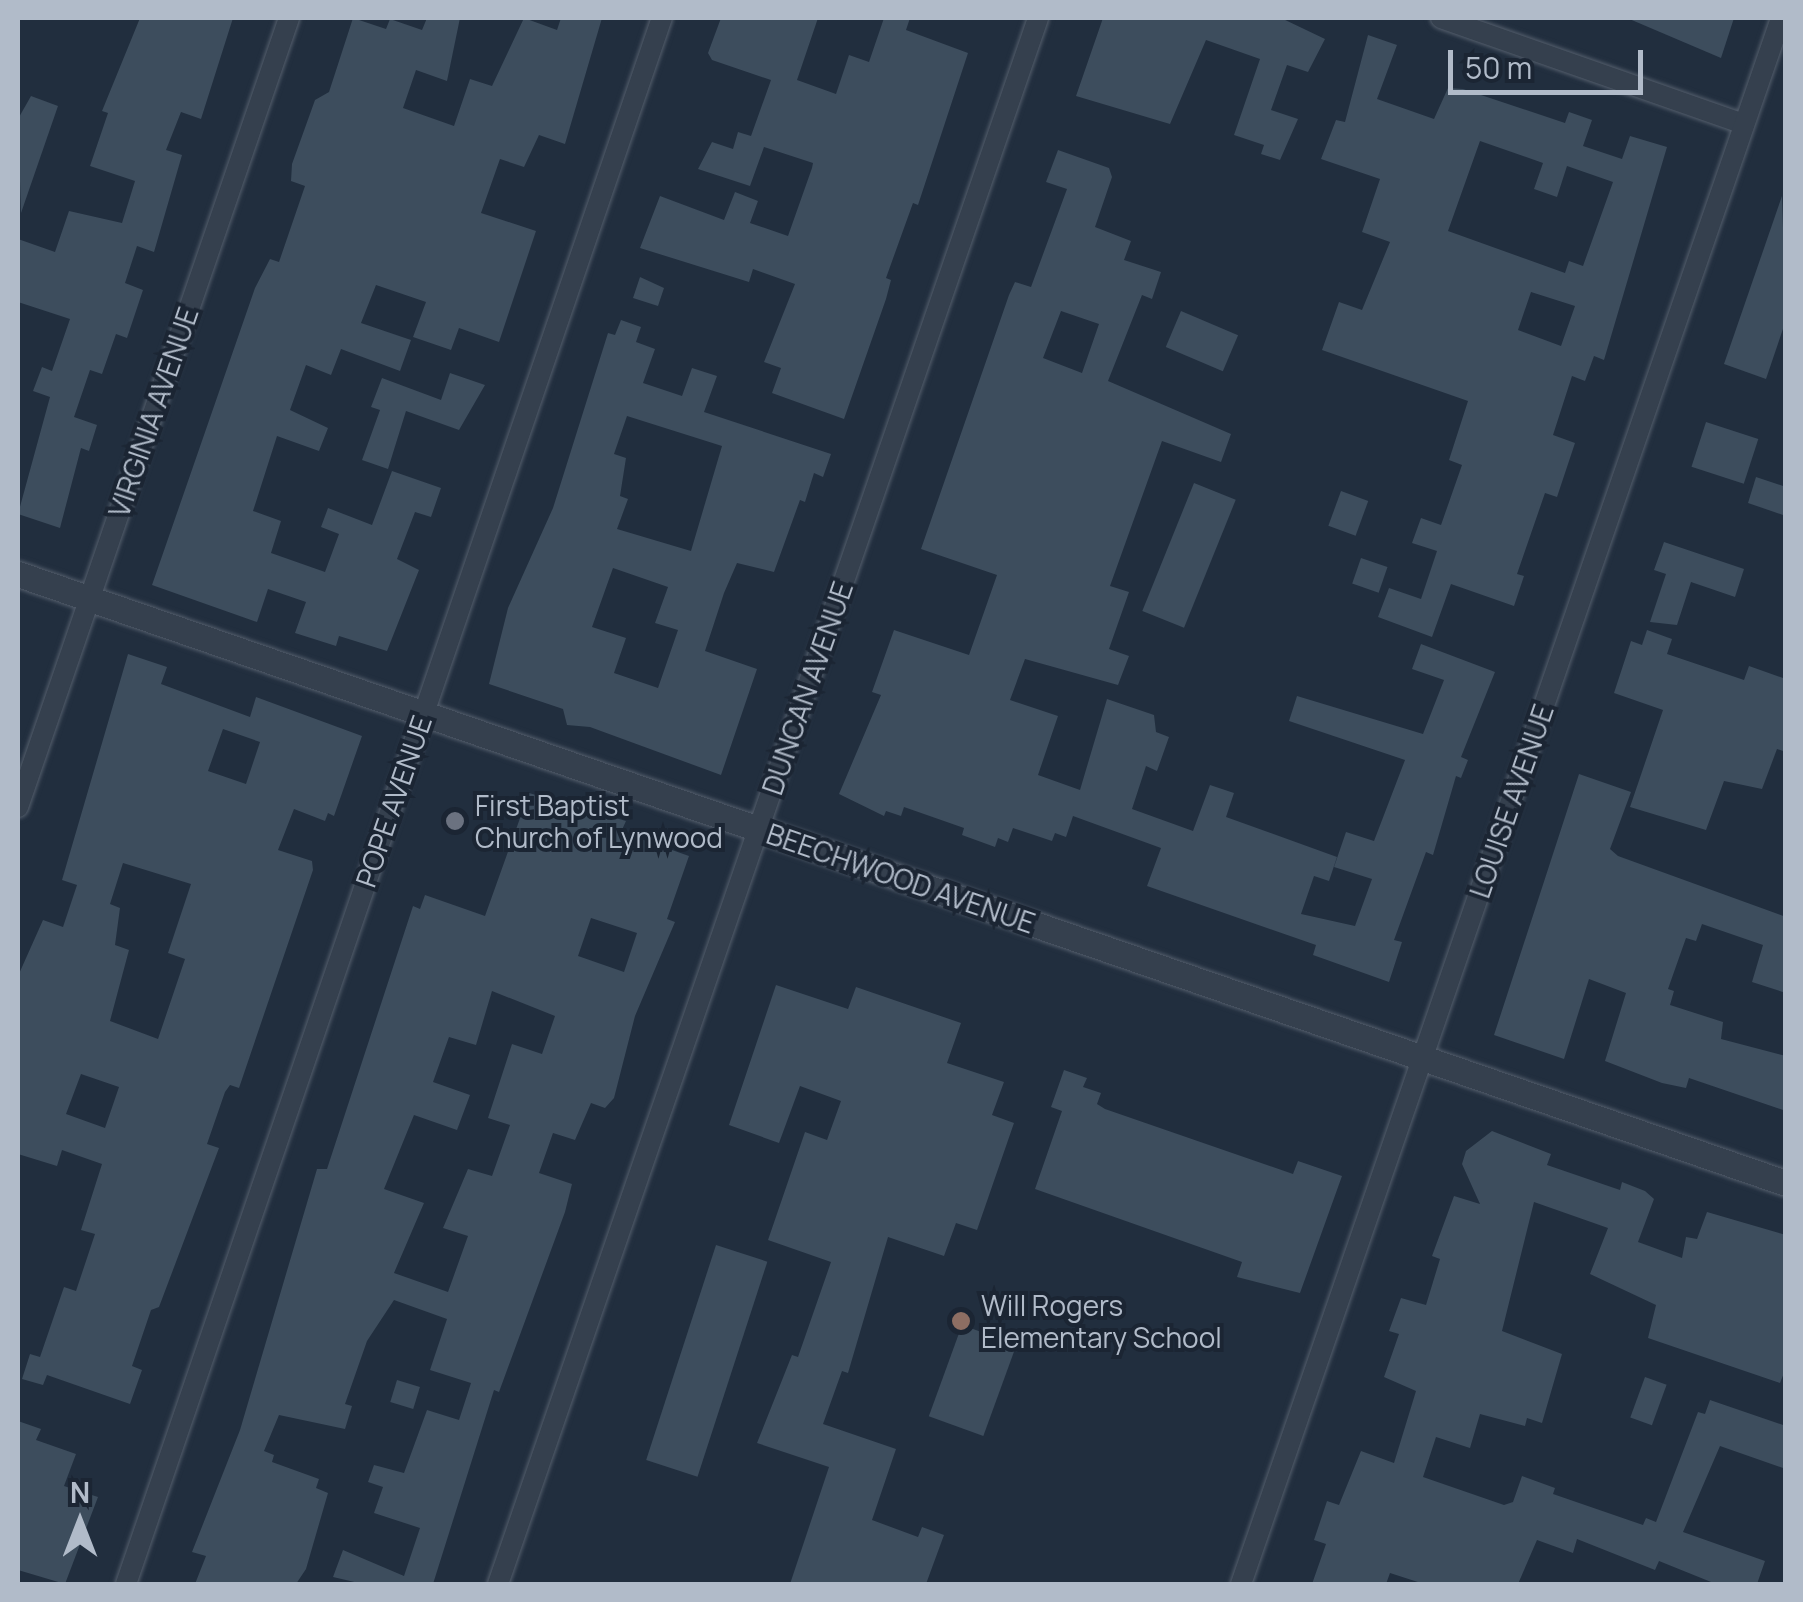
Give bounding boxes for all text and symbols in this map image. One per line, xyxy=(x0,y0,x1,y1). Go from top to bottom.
scale bar xyxy=(1453,30,1648,92)
text: 50 m xyxy=(1465,47,1532,88)
street label: VIRGINIA AVENUE xyxy=(101,303,205,521)
street label: DUNCAN AVENUE xyxy=(755,577,859,799)
street label: LOUISE AVENUE xyxy=(1462,700,1560,902)
street label: POPE AVENUE xyxy=(348,711,438,891)
place label: First Baptist Church of Lynwood xyxy=(475,788,723,854)
marker: First Baptist Church of Lynwood xyxy=(444,810,466,832)
street label: BEECHWOOD AVENUE xyxy=(762,816,1040,940)
place label: Will Rogers Elementary School xyxy=(981,1288,1222,1354)
marker: Will Rogers Elementary School xyxy=(950,1310,972,1332)
north arrow xyxy=(30,1472,130,1572)
text: N xyxy=(70,1473,90,1511)

